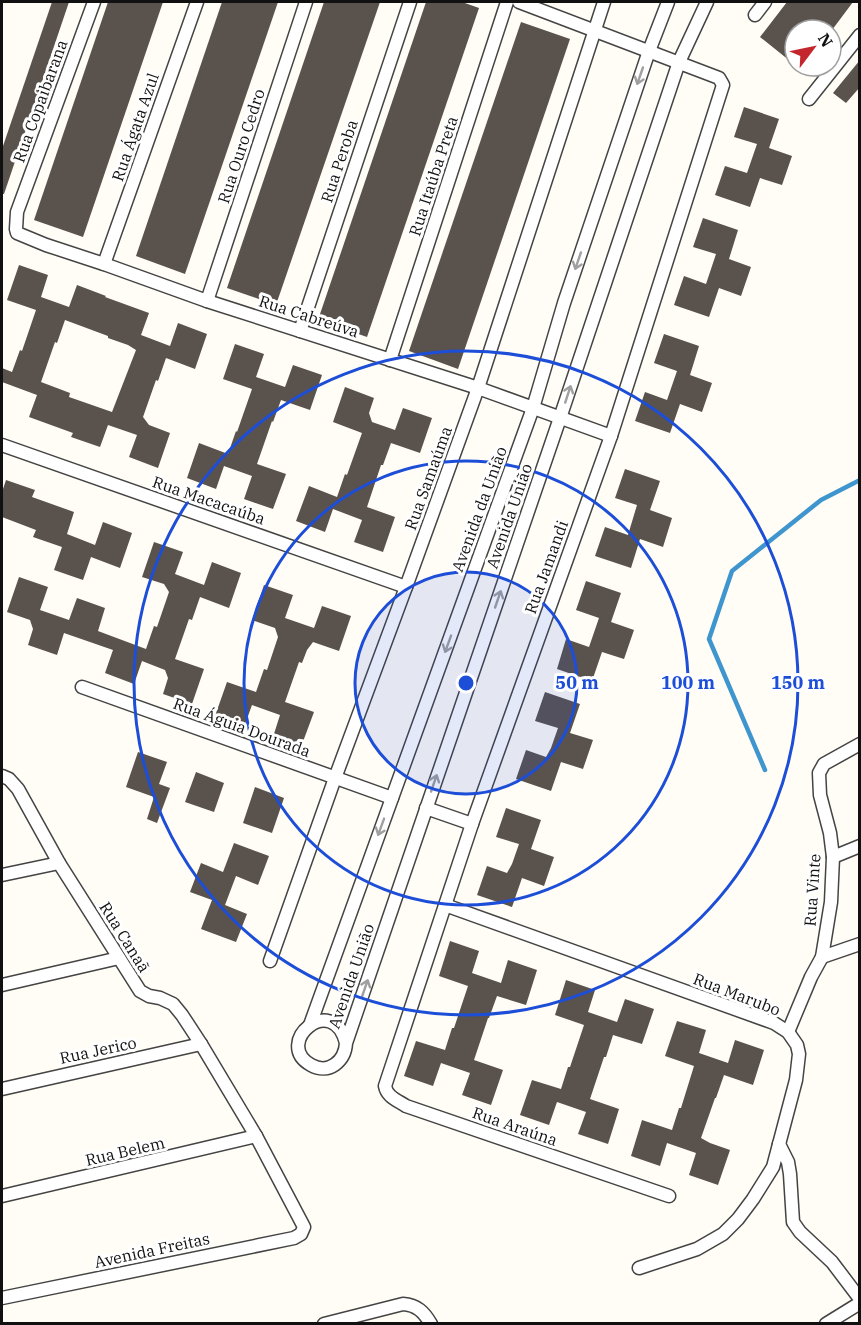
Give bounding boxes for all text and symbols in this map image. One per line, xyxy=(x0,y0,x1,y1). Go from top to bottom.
north arrow xyxy=(783,18,843,78)
text: N xyxy=(814,29,838,51)
street label: Rua Copaibarana xyxy=(8,37,72,165)
one-way arrow xyxy=(634,66,645,85)
street label: Rua Ágata Azul xyxy=(106,70,163,184)
street label: Rua Ouro Cedro xyxy=(213,86,269,206)
street label: Rua Itaúba Preta xyxy=(404,113,462,238)
street label: Rua Peroba xyxy=(316,117,362,205)
one-way arrow xyxy=(572,251,583,270)
street label: Rua Cabreúva xyxy=(256,290,362,342)
one-way arrow xyxy=(563,385,574,404)
street label: Rua Samaúma xyxy=(400,423,456,533)
street label: Avenida da União xyxy=(447,444,511,574)
street label: Avenida União xyxy=(482,461,536,571)
street label: Rua Macacaúba xyxy=(150,471,268,529)
street label: Rua Jamandi xyxy=(520,518,572,616)
one-way arrow xyxy=(493,590,504,609)
one-way arrow xyxy=(441,634,452,653)
text: 50 m xyxy=(555,671,599,694)
text: 100 m xyxy=(661,671,716,694)
text: 150 m xyxy=(771,671,826,694)
centre of rings xyxy=(456,673,476,693)
street label: Rua Águia Dourada xyxy=(171,692,314,761)
one-way arrow xyxy=(430,774,441,793)
one-way arrow xyxy=(375,817,386,836)
street label: Rua Vinte xyxy=(799,853,825,927)
street label: Rua Canaã xyxy=(95,898,155,976)
street label: Avenida União xyxy=(324,921,378,1031)
street label: Rua Marubo xyxy=(691,968,783,1020)
one-way arrow xyxy=(360,979,371,998)
street label: Rua Jerico xyxy=(58,1032,138,1068)
street label: Rua Araúna xyxy=(470,1102,560,1150)
street label: Rua Belem xyxy=(83,1132,167,1170)
street label: Avenida Freitas xyxy=(92,1228,212,1272)

